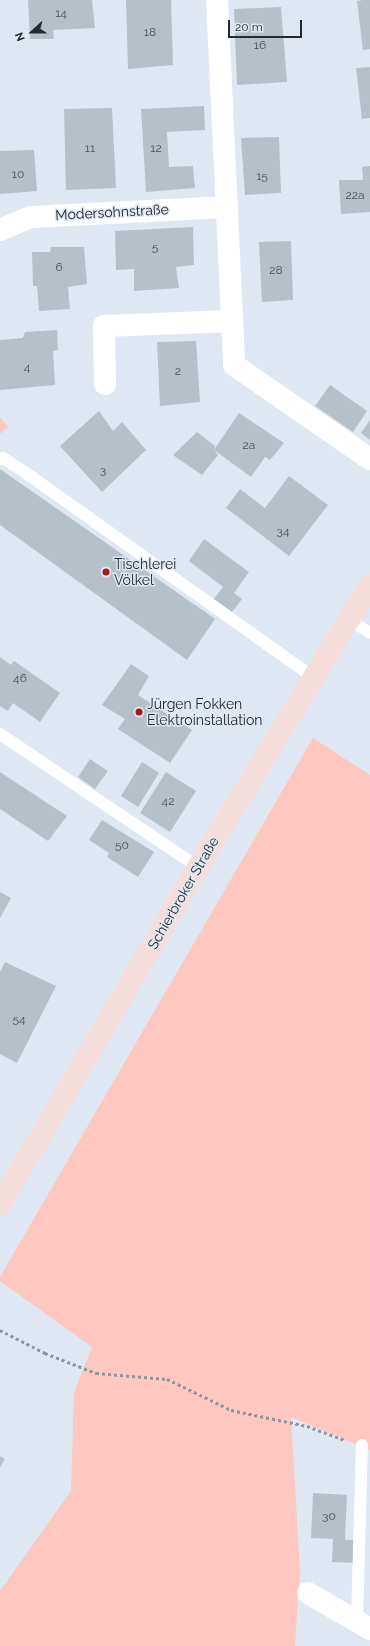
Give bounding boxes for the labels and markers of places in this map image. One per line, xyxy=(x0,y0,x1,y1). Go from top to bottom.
place label: Tischlerei Völkel xyxy=(114,556,176,588)
marker: Tischlerei Völkel xyxy=(101,567,111,577)
place label: Jürgen Fokken Elektroinstallation xyxy=(147,696,262,728)
marker: Jürgen Fokken Elektroinstallation xyxy=(134,707,144,717)

